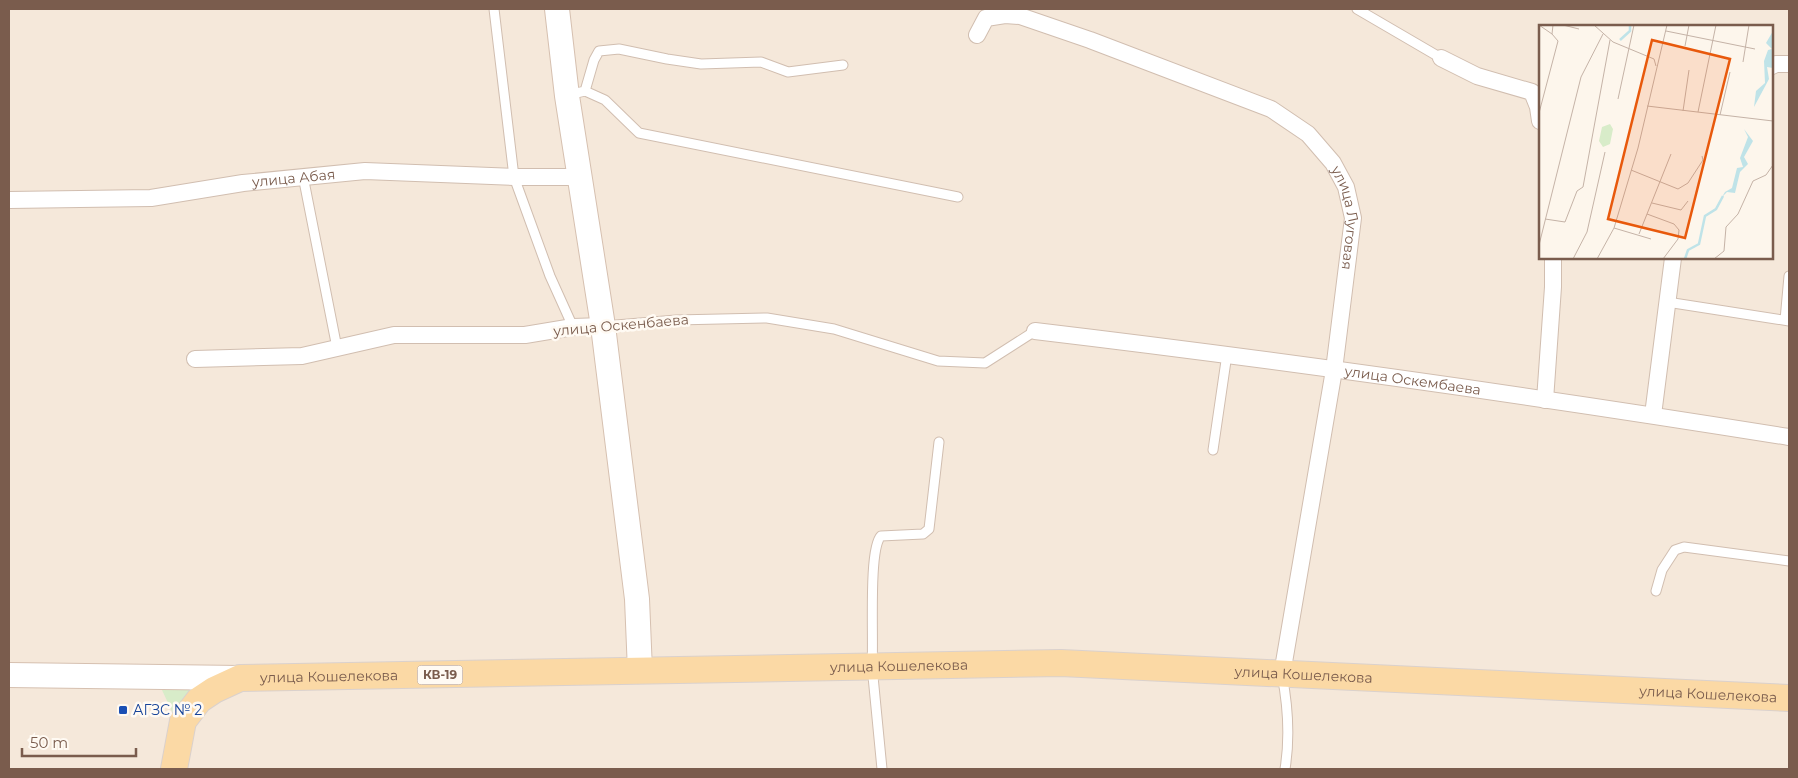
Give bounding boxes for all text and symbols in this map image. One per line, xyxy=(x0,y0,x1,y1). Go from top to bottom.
inset map xyxy=(1539,25,1773,259)
street label: улица Луговая xyxy=(1327,162,1363,271)
street label: улица Абая xyxy=(250,165,336,191)
street label: улица Оскенбаева xyxy=(552,310,689,340)
street label: улица Оскембаева xyxy=(1342,362,1482,399)
street label: улица Кошелекова xyxy=(829,656,968,676)
street label: улица Кошелекова xyxy=(1233,662,1373,687)
street label: улица Кошелекова xyxy=(259,666,398,687)
road number: КВ-19 xyxy=(418,666,462,684)
street label: улица Кошелекова xyxy=(1638,682,1778,706)
place label: АГЗС № 2 xyxy=(133,701,202,719)
marker: АГЗС № 2 xyxy=(117,704,129,716)
scale bar xyxy=(22,726,136,758)
text: 50 m xyxy=(30,733,68,752)

